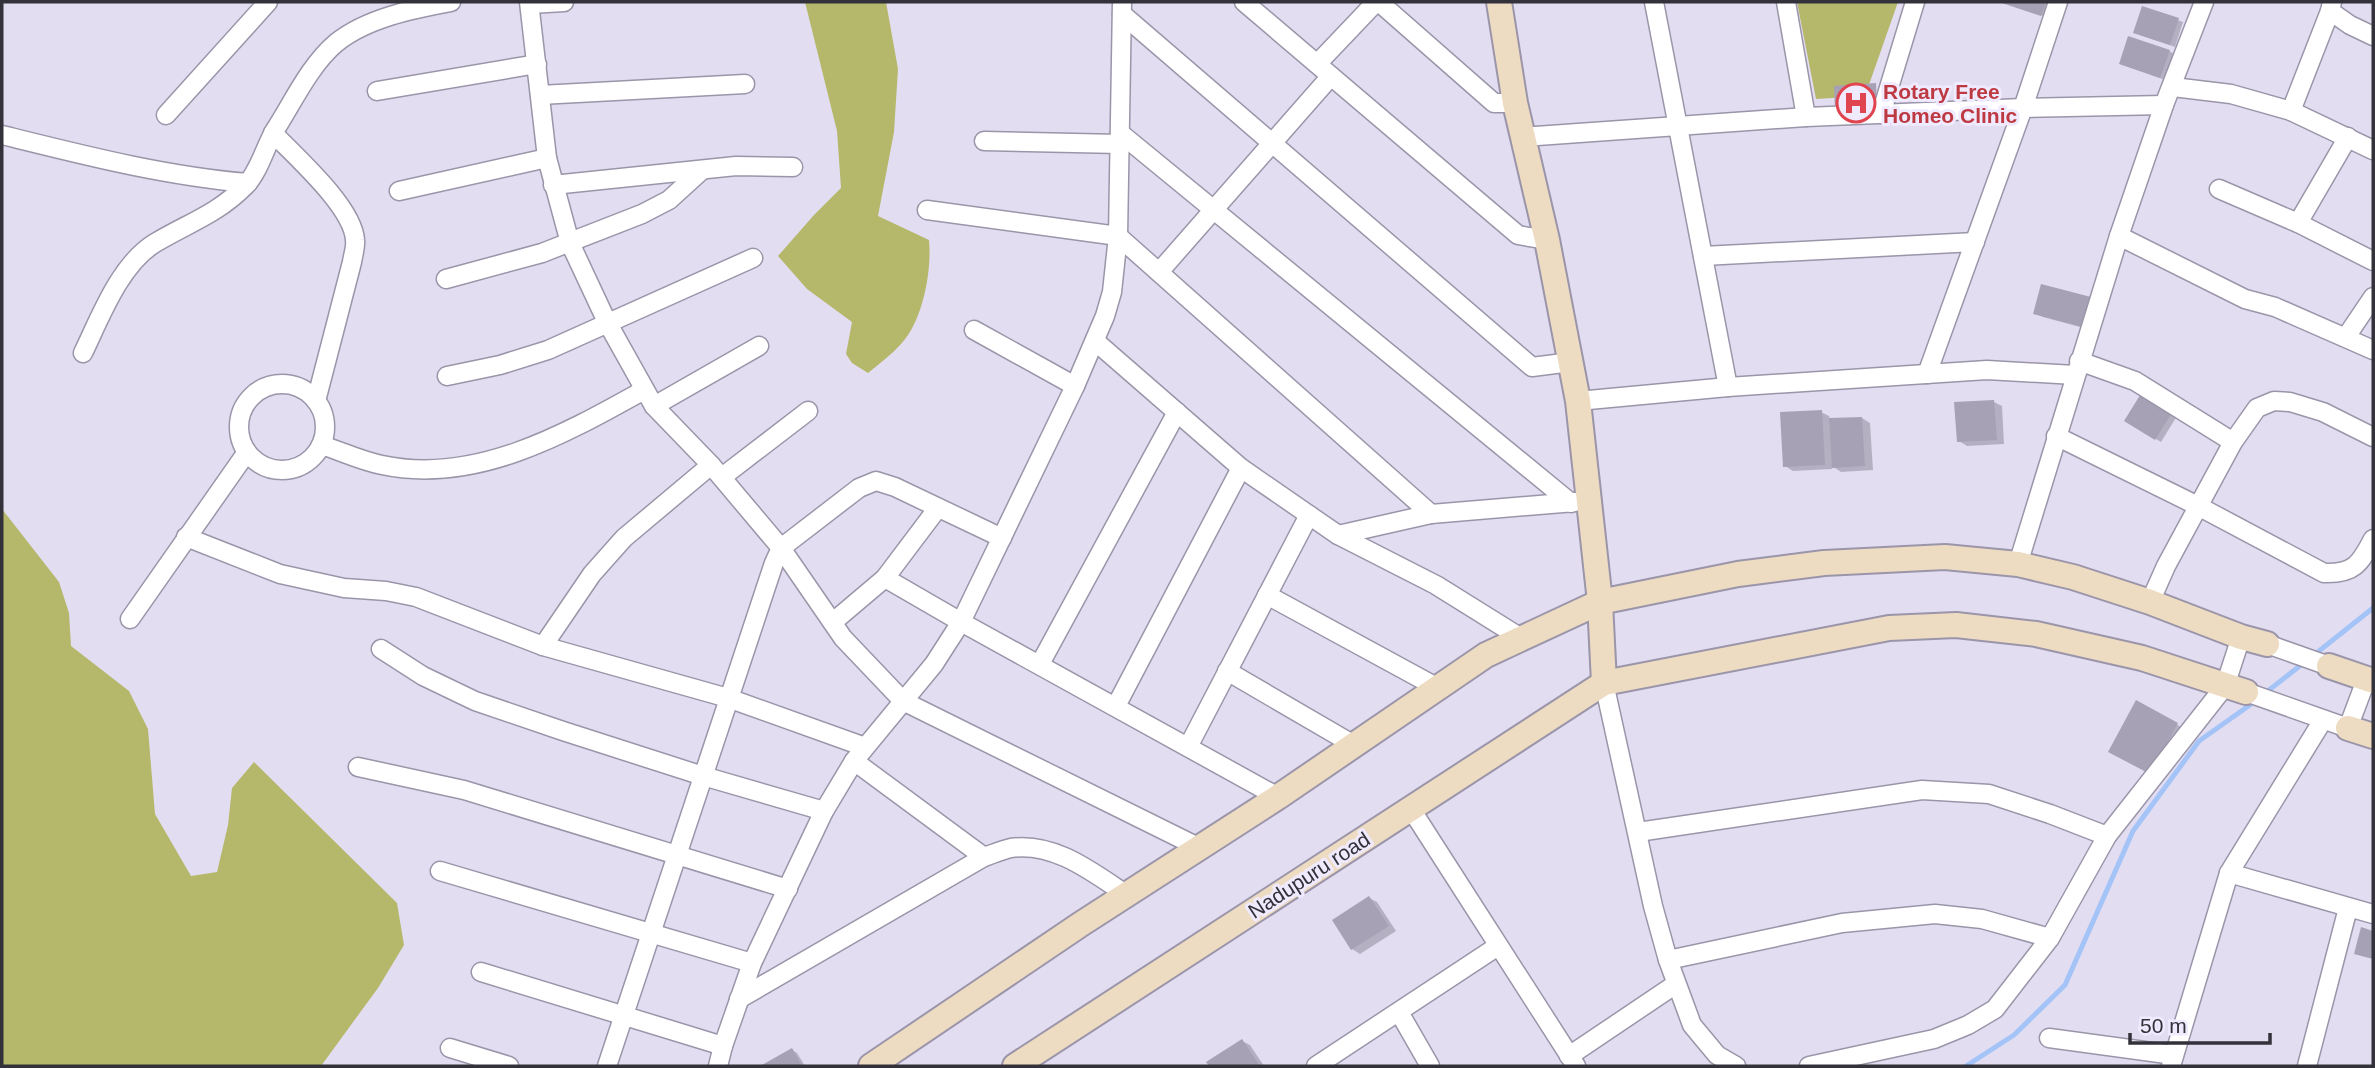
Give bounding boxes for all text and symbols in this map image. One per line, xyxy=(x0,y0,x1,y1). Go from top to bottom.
place label: Rotary Free Homeo Clinic xyxy=(1883,80,2018,127)
hospital icon: Rotary Free Homeo Clinic xyxy=(1835,82,1877,124)
street label: Nadupuru road xyxy=(1244,827,1374,923)
scale bar xyxy=(2130,1002,2270,1046)
text: 50 m xyxy=(2140,1014,2187,1037)

